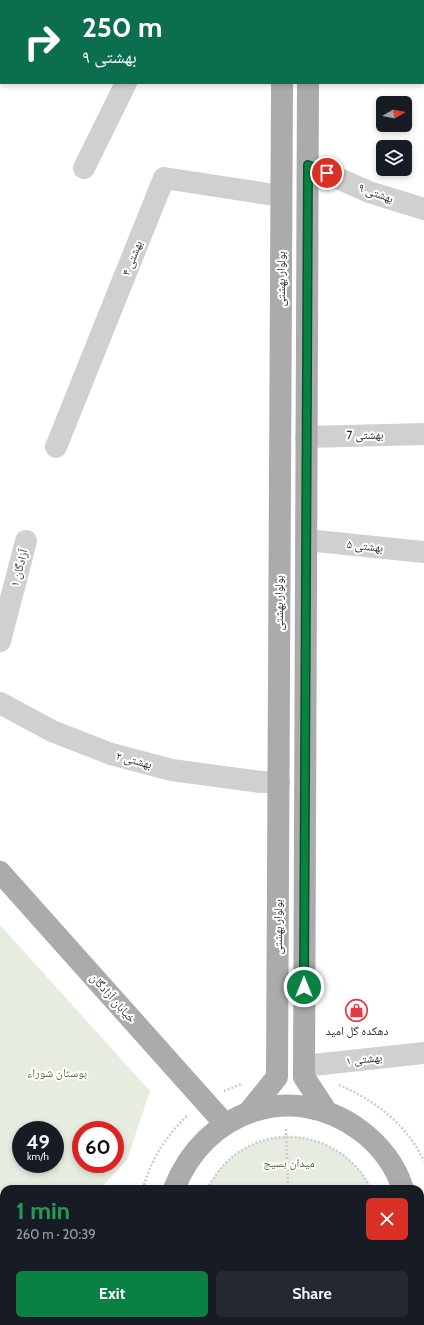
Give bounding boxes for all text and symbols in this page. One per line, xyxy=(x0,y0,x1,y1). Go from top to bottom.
text: 250 m xyxy=(82,10,162,44)
icon: right xyxy=(16,16,68,68)
text: بهشتی ۹ xyxy=(82,46,137,68)
north arrow xyxy=(376,96,412,132)
map controls xyxy=(376,96,412,176)
button: layers xyxy=(376,140,412,176)
pin xyxy=(310,156,344,190)
icon: arrive xyxy=(316,162,338,184)
street label: بهشتی ۹ xyxy=(356,179,396,206)
street label: بهشتی ۴ xyxy=(118,238,146,278)
street label: بولوار بهشتی xyxy=(273,251,288,307)
street label: بهشتی 7 xyxy=(346,427,384,443)
street label: بهشتی ۵ xyxy=(346,536,384,555)
street label: آزادگان ۱ xyxy=(6,546,31,588)
street label: بولوار بهشتی xyxy=(271,575,286,631)
street label: بهشتی ۲ xyxy=(114,748,154,772)
street label: بولوار بهشتی xyxy=(270,899,285,955)
position arrow xyxy=(283,966,325,1008)
street label: خیابان آزادگان xyxy=(87,970,140,1026)
shop icon: دهکده گل امید xyxy=(344,997,370,1023)
place label: دهکده گل امید xyxy=(326,1023,389,1038)
street label: بهشتی ۱ xyxy=(345,1049,383,1068)
park label: بوستان شوراء xyxy=(27,1065,87,1080)
speed limit sign: 60 xyxy=(72,1121,124,1173)
text: 49 xyxy=(26,1130,50,1154)
text: km/h xyxy=(27,1150,49,1163)
park label: میدان بسیج xyxy=(263,1155,315,1170)
text: 1 min xyxy=(16,1196,70,1225)
button: close xyxy=(366,1198,408,1240)
text: 260 m · 20:39 xyxy=(16,1226,96,1242)
button: Exit xyxy=(16,1271,208,1317)
button: Share xyxy=(216,1271,408,1317)

